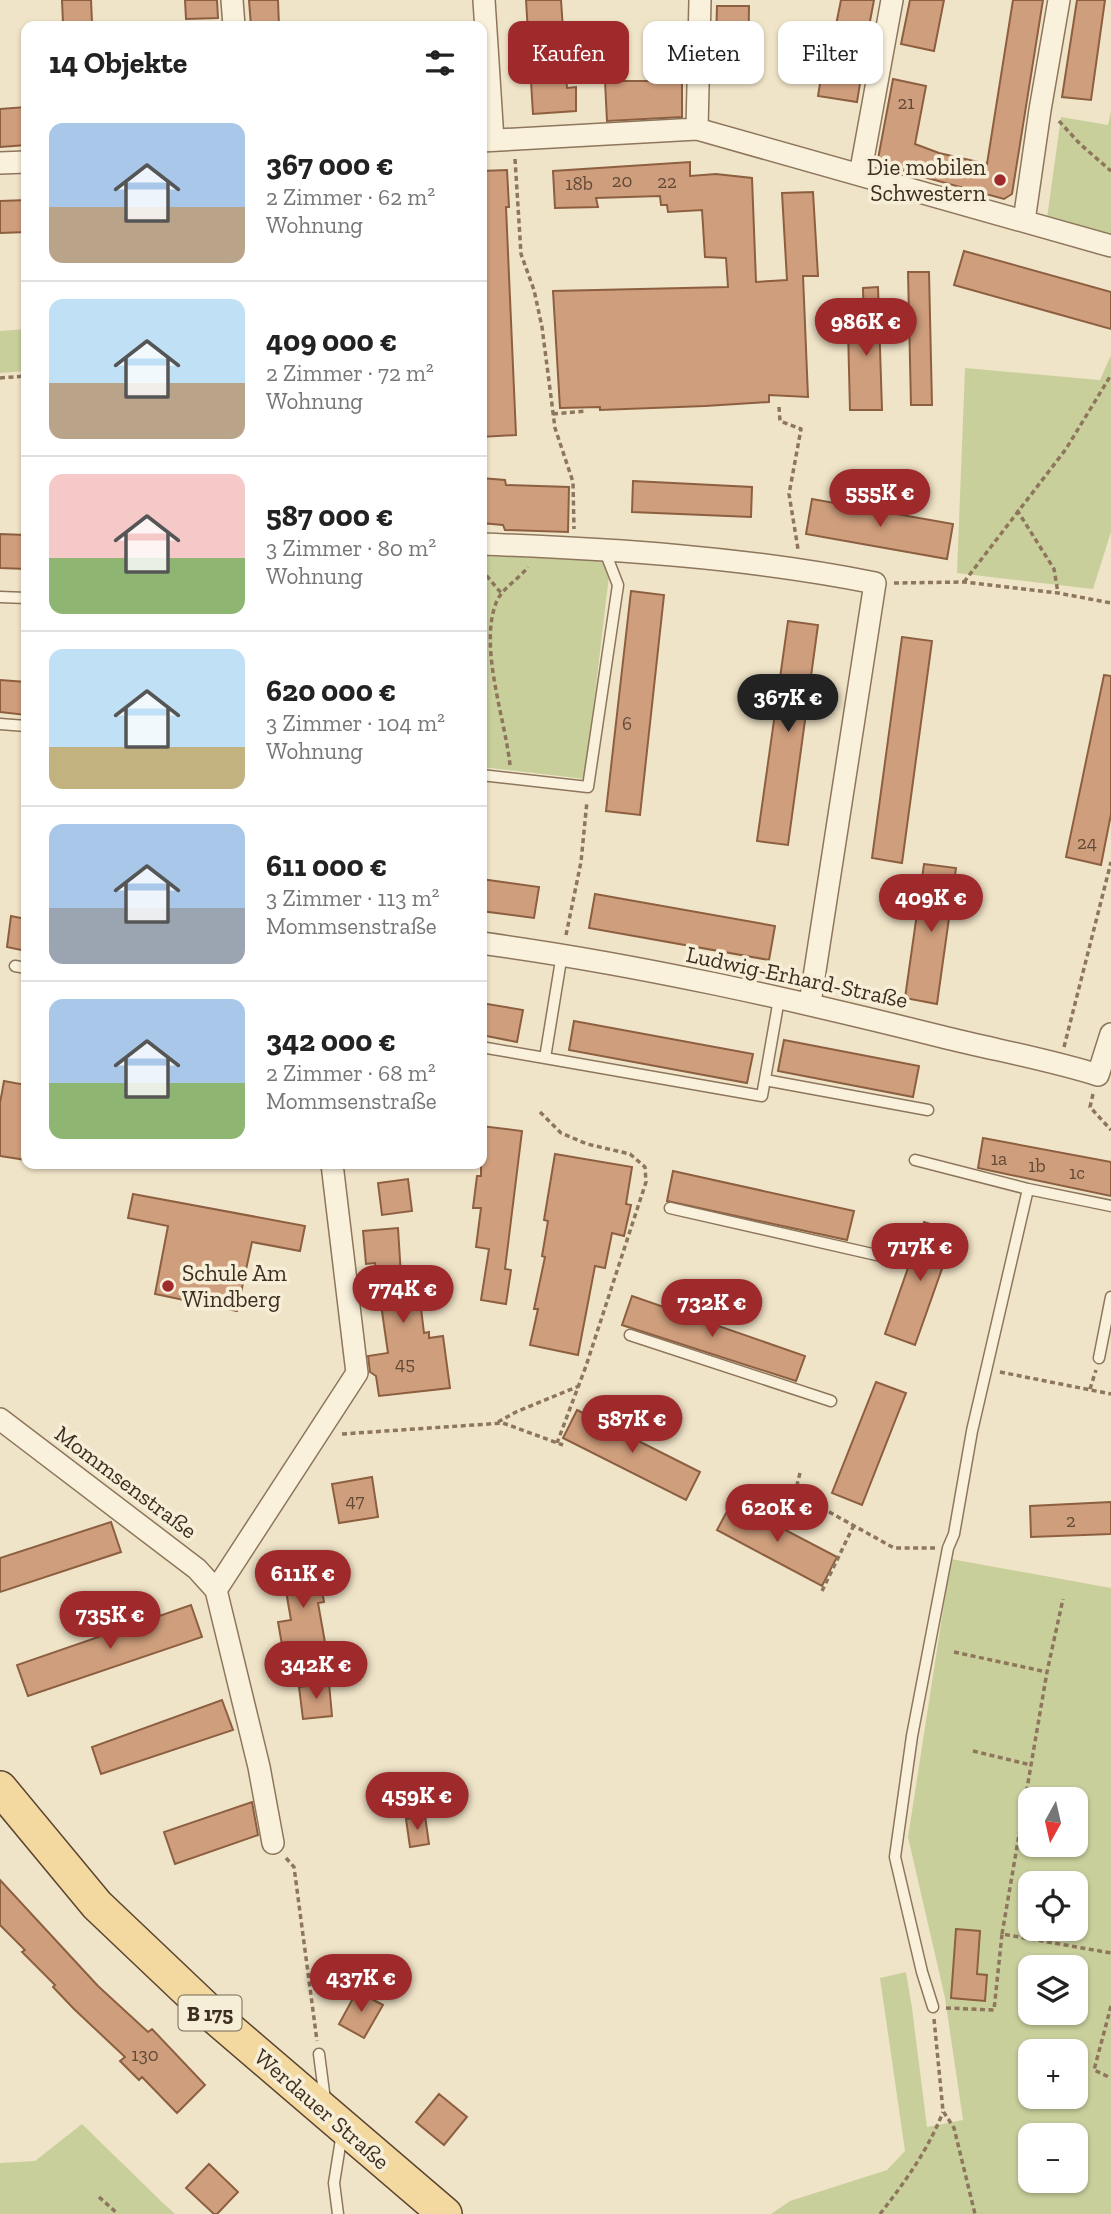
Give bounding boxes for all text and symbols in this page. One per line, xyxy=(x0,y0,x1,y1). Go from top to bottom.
chip: Kaufen xyxy=(508,21,629,84)
chip: Mieten xyxy=(643,21,764,84)
chip: Filter xyxy=(778,21,883,84)
icon: filters xyxy=(421,44,459,82)
text: 14 Objekte xyxy=(49,45,187,81)
house number: 21 xyxy=(897,91,915,114)
text: 367 000 € xyxy=(266,147,394,183)
icon: home xyxy=(105,151,189,235)
place label: Die mobilen Schwestern xyxy=(867,153,986,207)
house number: 20 xyxy=(612,169,632,192)
house number: 22 xyxy=(657,170,677,193)
house number: 18b xyxy=(565,172,593,195)
marker: Die mobilen Schwestern xyxy=(992,172,1008,188)
text: 2 Zimmer · 62 m² xyxy=(266,183,435,211)
text: Wohnung xyxy=(266,211,363,239)
pin: 986K € xyxy=(809,298,923,358)
text: 986K € xyxy=(831,307,901,335)
text: 409 000 € xyxy=(266,323,397,359)
icon: home xyxy=(105,327,189,411)
text: 2 Zimmer · 72 m² xyxy=(266,359,434,387)
text: Wohnung xyxy=(266,387,363,415)
pin: 555K € xyxy=(823,470,937,529)
text: 555K € xyxy=(845,478,915,506)
text: 587 000 € xyxy=(266,498,394,534)
icon: home xyxy=(105,502,189,586)
text: 3 Zimmer · 80 m² xyxy=(266,534,436,562)
text: Wohnung xyxy=(266,562,363,590)
text: 620 000 € xyxy=(266,673,396,709)
pin: 367K € xyxy=(731,674,845,734)
icon: home xyxy=(105,677,189,761)
text: 367K € xyxy=(753,683,823,711)
text: 3 Zimmer · 104 m² xyxy=(266,709,445,737)
house number: 6 xyxy=(622,712,632,735)
text: Wohnung xyxy=(266,737,363,765)
house number: 24 xyxy=(1077,831,1097,854)
text: 611 000 € xyxy=(266,848,387,884)
icon: home xyxy=(105,852,189,936)
pin: 409K € xyxy=(874,874,988,934)
text: 409K € xyxy=(895,883,967,911)
text: 3 Zimmer · 113 m² xyxy=(266,884,439,912)
text: Mommsenstraße xyxy=(266,912,437,940)
street label: Ludwig-Erhard-Straße xyxy=(684,940,910,1014)
text: 342 000 € xyxy=(266,1023,396,1059)
icon: home xyxy=(105,1027,189,1111)
text: 2 Zimmer · 68 m² xyxy=(266,1059,436,1087)
text: Mommsenstraße xyxy=(266,1087,437,1115)
house number: 1a xyxy=(991,1147,1007,1170)
house number: 1b xyxy=(1028,1154,1046,1177)
house number: 1c xyxy=(1069,1161,1085,1184)
pin: 717K € xyxy=(863,1224,977,1283)
text: 717K € xyxy=(887,1232,953,1260)
place label: Schule Am Windberg xyxy=(182,1259,287,1313)
pin: 774K € xyxy=(346,1266,460,1325)
text: 774K € xyxy=(369,1274,437,1302)
marker: Schule Am Windberg xyxy=(160,1278,176,1294)
pin: 732K € xyxy=(655,1280,769,1339)
text: 732K € xyxy=(677,1288,747,1316)
house number: 45 xyxy=(395,1352,415,1375)
pin: 587K € xyxy=(575,1396,689,1455)
text: 587K € xyxy=(597,1404,667,1432)
street label: Mommsenstraße xyxy=(49,1420,203,1544)
pin: 620K € xyxy=(720,1484,834,1544)
house number: 47 xyxy=(346,1489,364,1512)
text: 620K € xyxy=(741,1493,813,1521)
house number: 2 xyxy=(1066,1509,1076,1532)
pin: 611K € xyxy=(246,1550,360,1610)
text: 611K € xyxy=(271,1559,335,1587)
pin: 735K € xyxy=(53,1592,167,1651)
text: 735K € xyxy=(75,1600,145,1628)
pin: 342K € xyxy=(259,1642,373,1701)
text: 342K € xyxy=(280,1650,352,1678)
pin: 459K € xyxy=(360,1772,474,1832)
text: 459K € xyxy=(382,1781,452,1809)
north arrow xyxy=(1018,1787,1088,1857)
map controls xyxy=(1018,1787,1088,2193)
button: locate xyxy=(1018,1871,1088,1941)
pin: 437K € xyxy=(304,1954,418,2014)
button: layers xyxy=(1018,1955,1088,2025)
text: 437K € xyxy=(326,1963,396,1991)
road number: B 175 xyxy=(178,1996,242,2030)
button: + xyxy=(1018,2039,1088,2109)
house number: 130 xyxy=(131,2043,159,2066)
street label: Werdauer Straße xyxy=(249,2043,395,2175)
button: − xyxy=(1018,2123,1088,2193)

